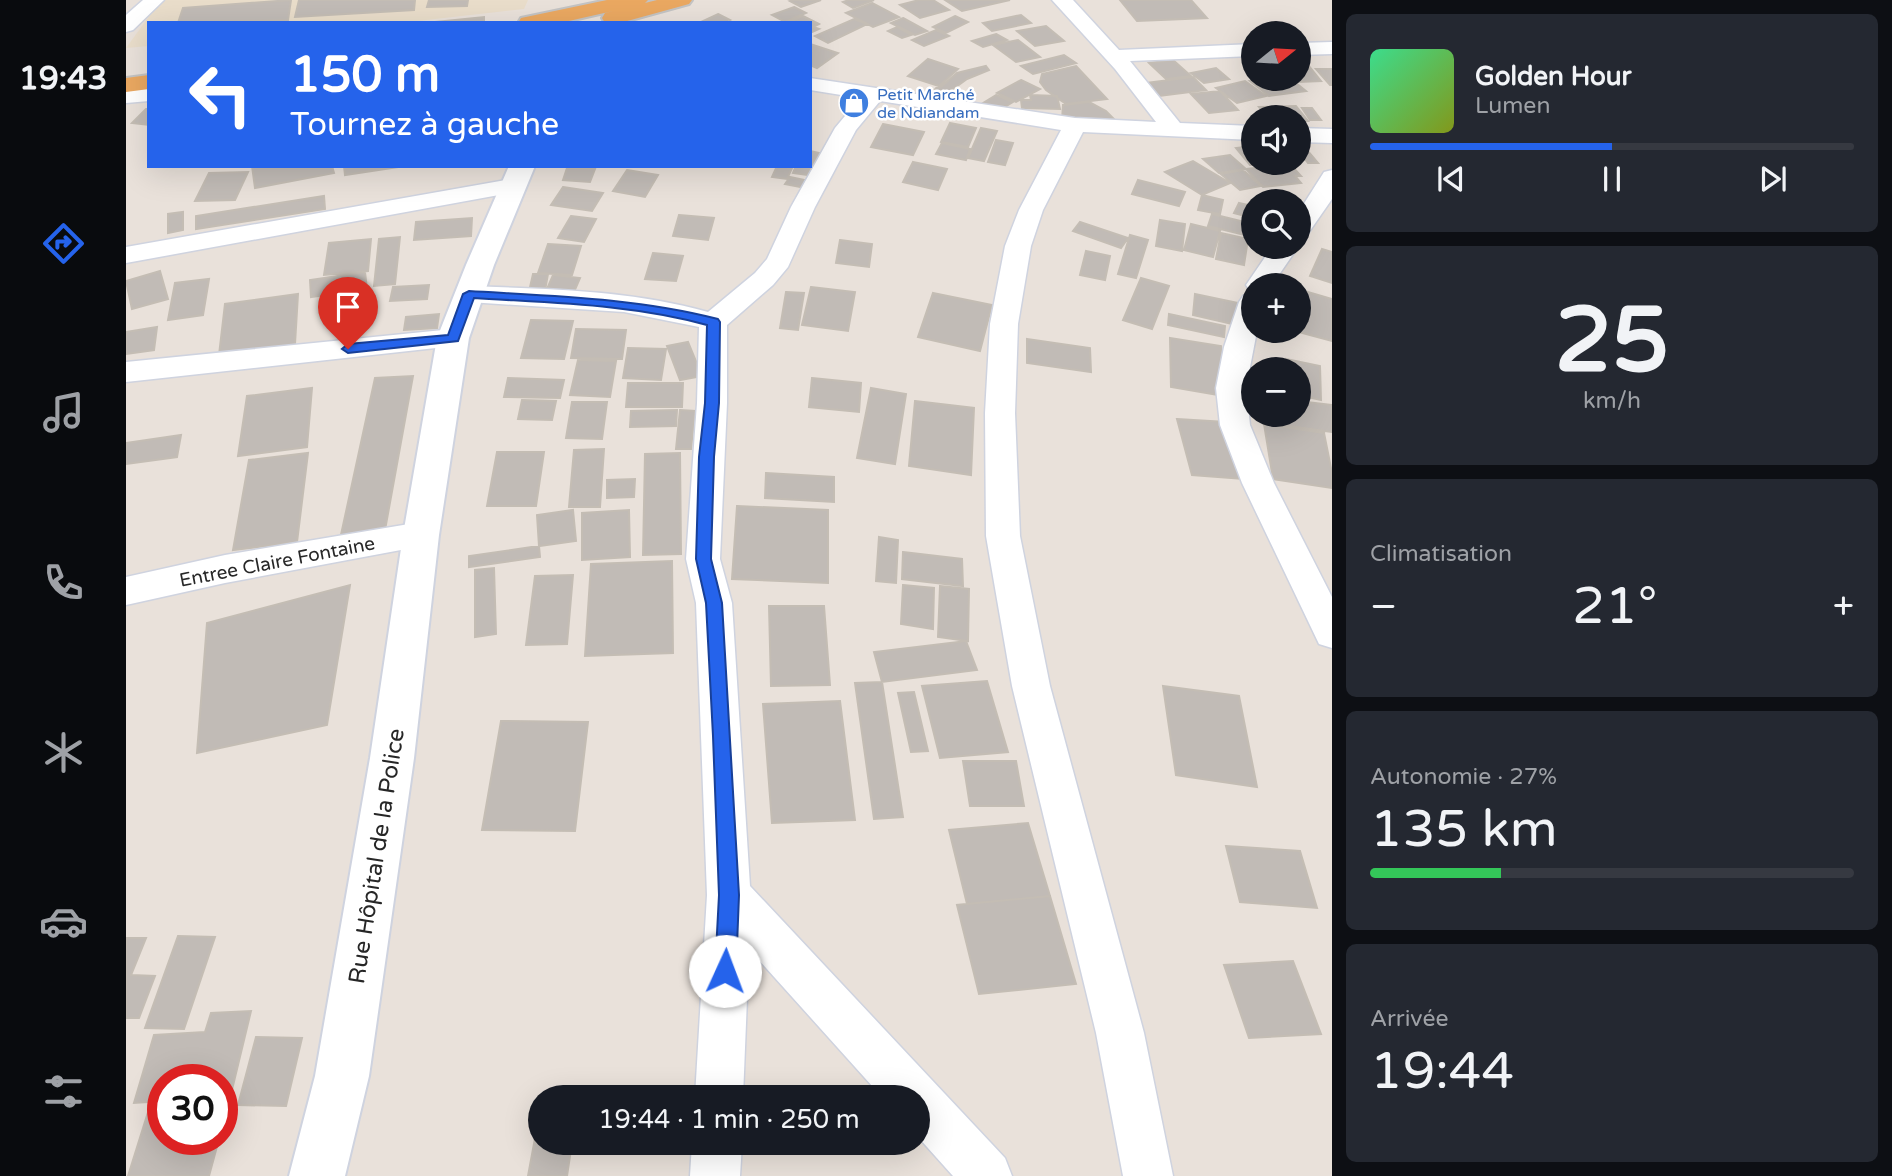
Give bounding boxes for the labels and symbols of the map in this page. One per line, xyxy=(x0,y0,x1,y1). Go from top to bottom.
north arrow xyxy=(1241,21,1311,91)
place label: Petit Marché de Ndiandam xyxy=(877,85,980,123)
shop icon: Petit Marché de Ndiandam xyxy=(837,86,871,120)
pin xyxy=(318,277,378,349)
street label: Entree Claire Fontaine xyxy=(178,532,377,592)
street label: Rue Hôpital de la Police xyxy=(343,727,411,986)
position arrow xyxy=(688,934,762,1008)
speed limit sign: 30 xyxy=(147,1064,238,1155)

